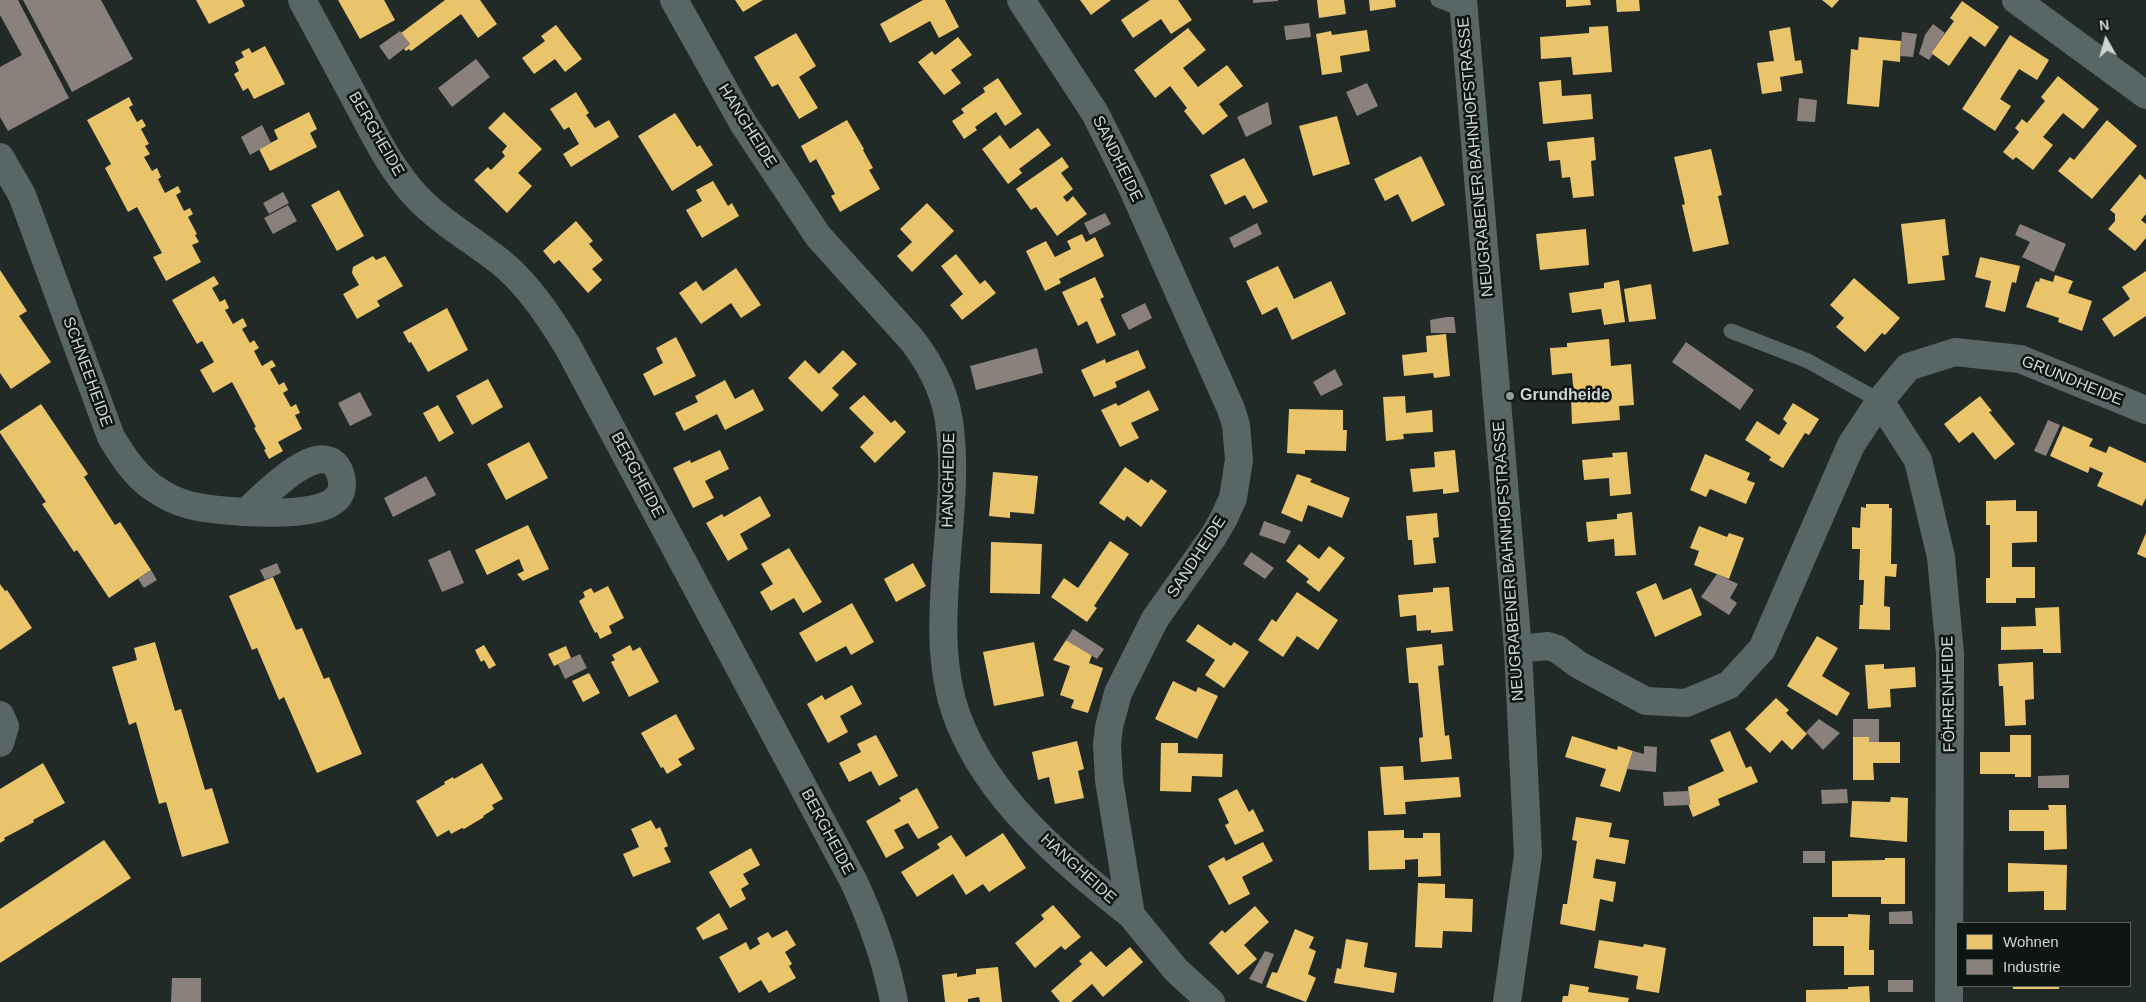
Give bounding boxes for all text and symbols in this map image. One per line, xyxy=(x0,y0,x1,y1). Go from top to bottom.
north arrow xyxy=(2081,15,2131,65)
street label: NEUGRABENER BAHNHOFSTRASSE xyxy=(1454,16,1498,298)
text: N xyxy=(2098,17,2110,34)
street label: HANGHEIDE xyxy=(714,81,780,171)
street label: BERGHEIDE xyxy=(344,88,408,180)
street label: SANDHEIDE xyxy=(1088,113,1146,205)
street label: SCHNEEHEIDE xyxy=(58,314,116,430)
street label: GRUNDHEIDE xyxy=(2019,352,2125,410)
place label: Grundheide xyxy=(1520,386,1610,406)
marker: Grundheide xyxy=(1504,390,1516,402)
street label: NEUGRABENER BAHNHOFSTRASSE xyxy=(1490,420,1528,702)
street label: BERGHEIDE xyxy=(606,429,668,521)
street label: HANGHEIDE xyxy=(939,432,959,528)
street label: SANDHEIDE xyxy=(1164,513,1230,601)
street label: FÖHRENHEIDE xyxy=(1938,636,1960,752)
street label: BERGHEIDE xyxy=(796,786,858,878)
street label: HANGHEIDE xyxy=(1036,830,1120,908)
legend xyxy=(1956,922,2131,987)
text: Wohnen xyxy=(2003,933,2059,950)
text: Industrie xyxy=(2003,958,2061,975)

